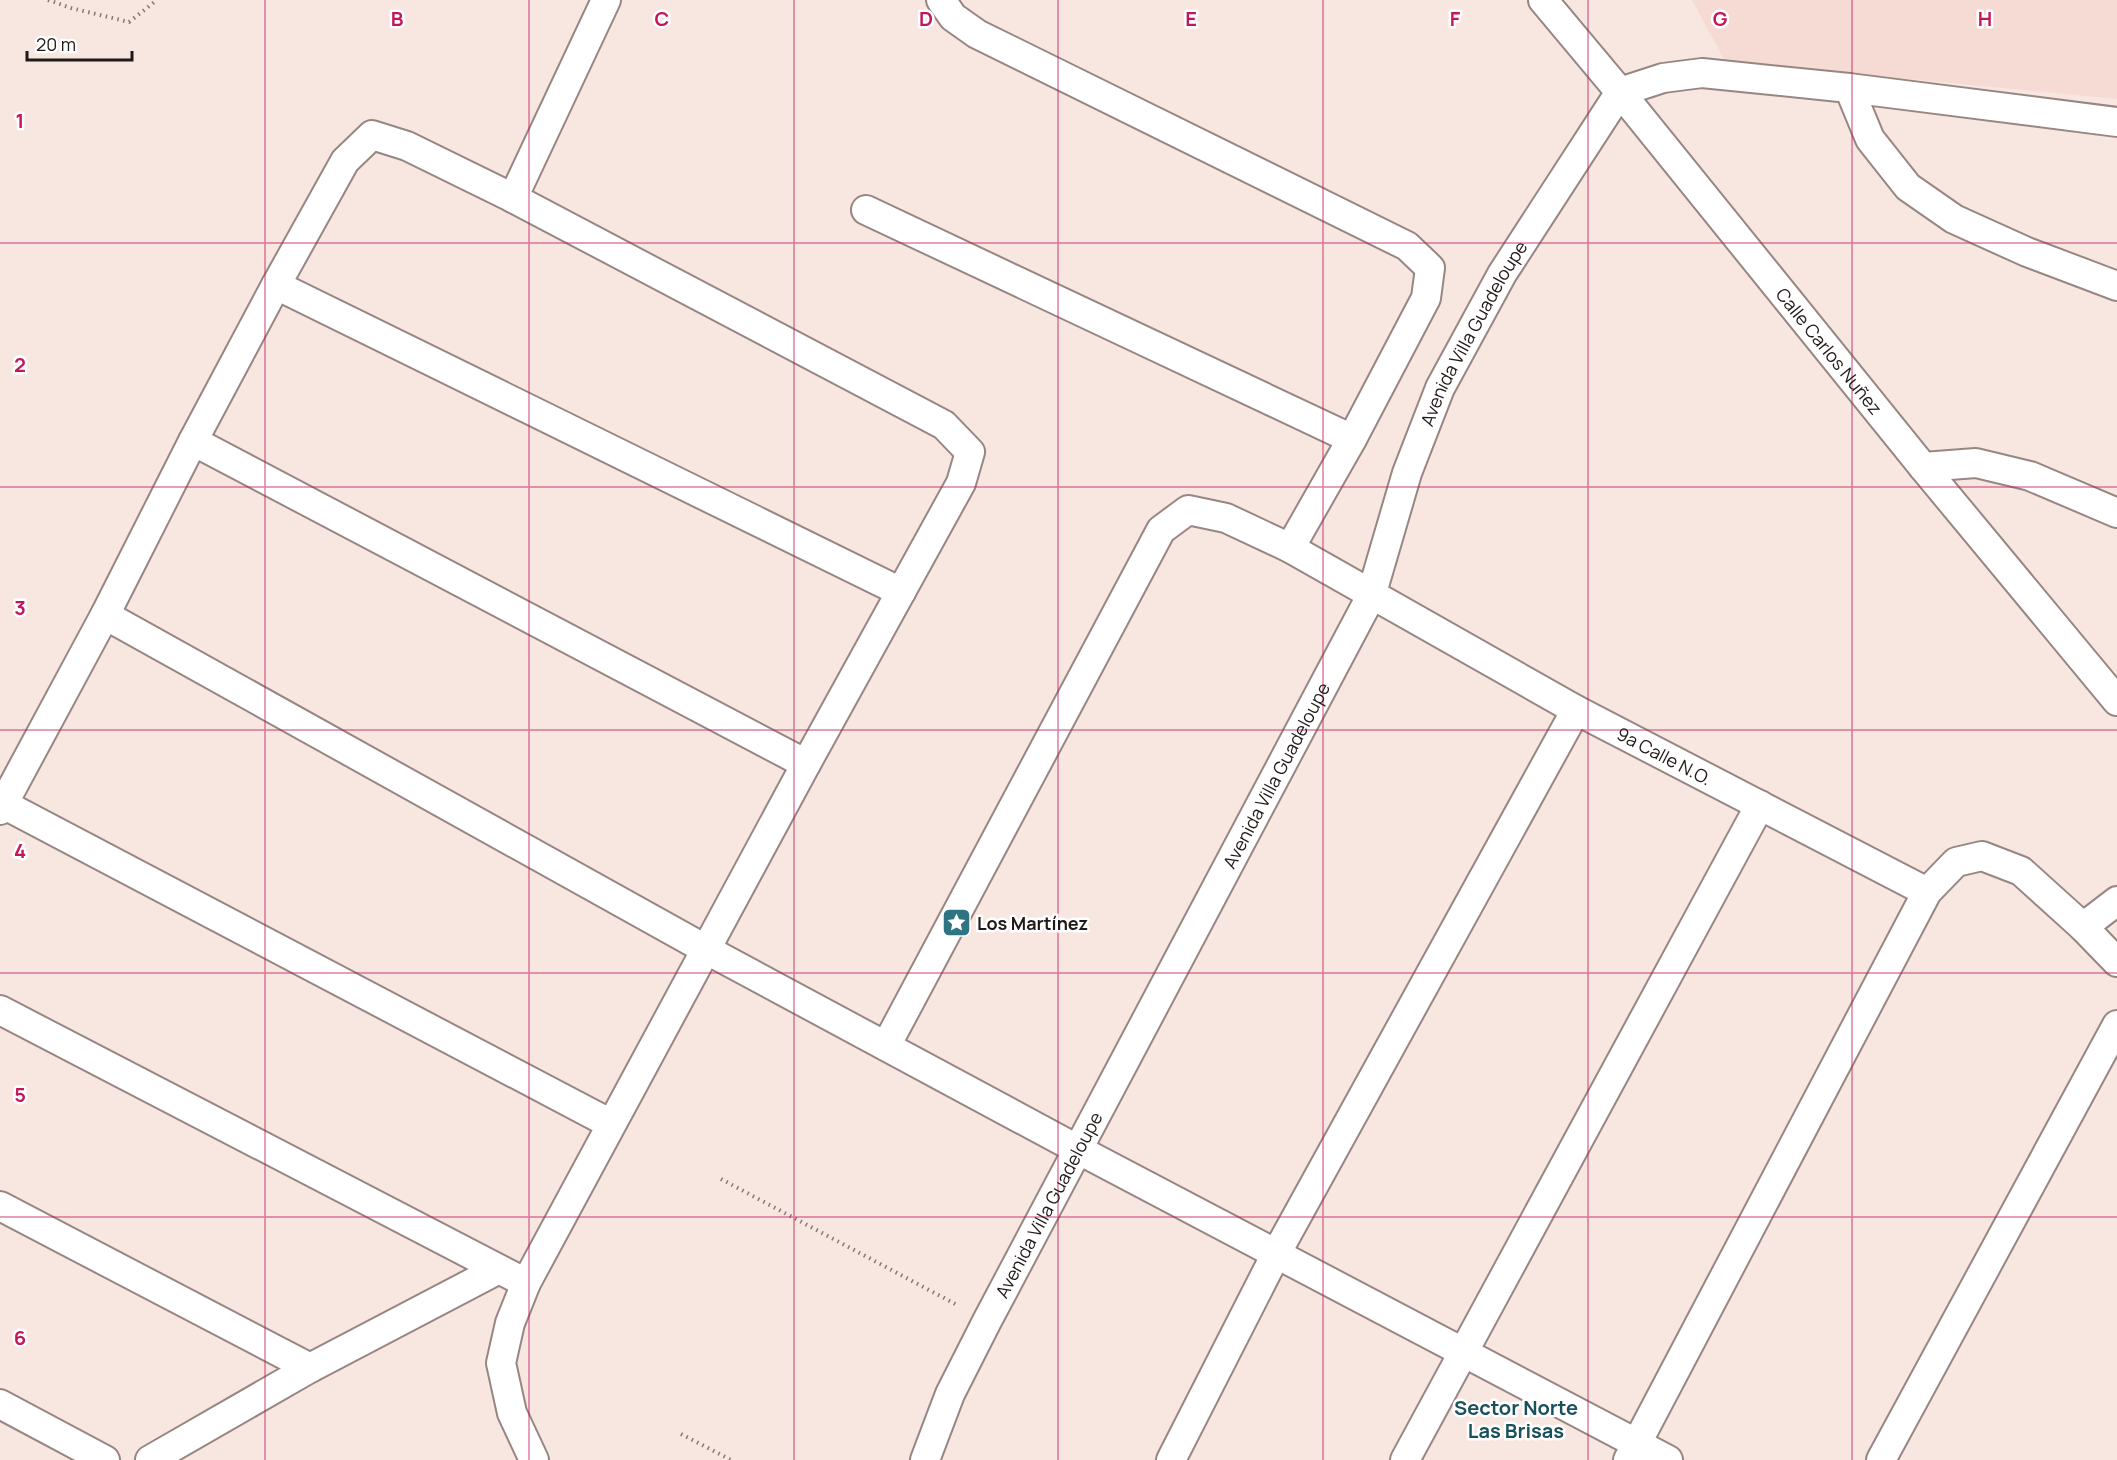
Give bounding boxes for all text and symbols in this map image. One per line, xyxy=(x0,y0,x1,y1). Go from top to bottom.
text: B xyxy=(391,5,404,32)
text: C xyxy=(655,5,669,32)
text: D xyxy=(919,5,933,32)
text: E xyxy=(1185,5,1197,32)
text: F xyxy=(1450,5,1461,32)
text: G xyxy=(1713,5,1728,32)
text: H xyxy=(1978,5,1992,32)
scale bar xyxy=(27,24,132,62)
text: 20 m xyxy=(36,32,76,56)
text: 1 xyxy=(16,107,24,134)
street label: Avenida Villa Guadeloupe xyxy=(1414,236,1533,429)
street label: Calle Carlos Nuñez xyxy=(1771,283,1888,419)
text: 2 xyxy=(14,351,26,378)
text: 3 xyxy=(14,594,26,621)
street label: Avenida Villa Guadeloupe xyxy=(1217,678,1335,872)
street label: 9a Calle N.O. xyxy=(1613,721,1716,790)
text: 4 xyxy=(14,837,26,864)
place icon: Los Martínez xyxy=(940,907,972,939)
place label: Los Martínez xyxy=(977,911,1088,935)
text: 5 xyxy=(14,1081,26,1108)
street label: Avenida Villa Guadeloupe xyxy=(990,1108,1108,1302)
text: 6 xyxy=(14,1324,26,1351)
district label: Sector Norte Las Brisas xyxy=(1454,1394,1578,1444)

